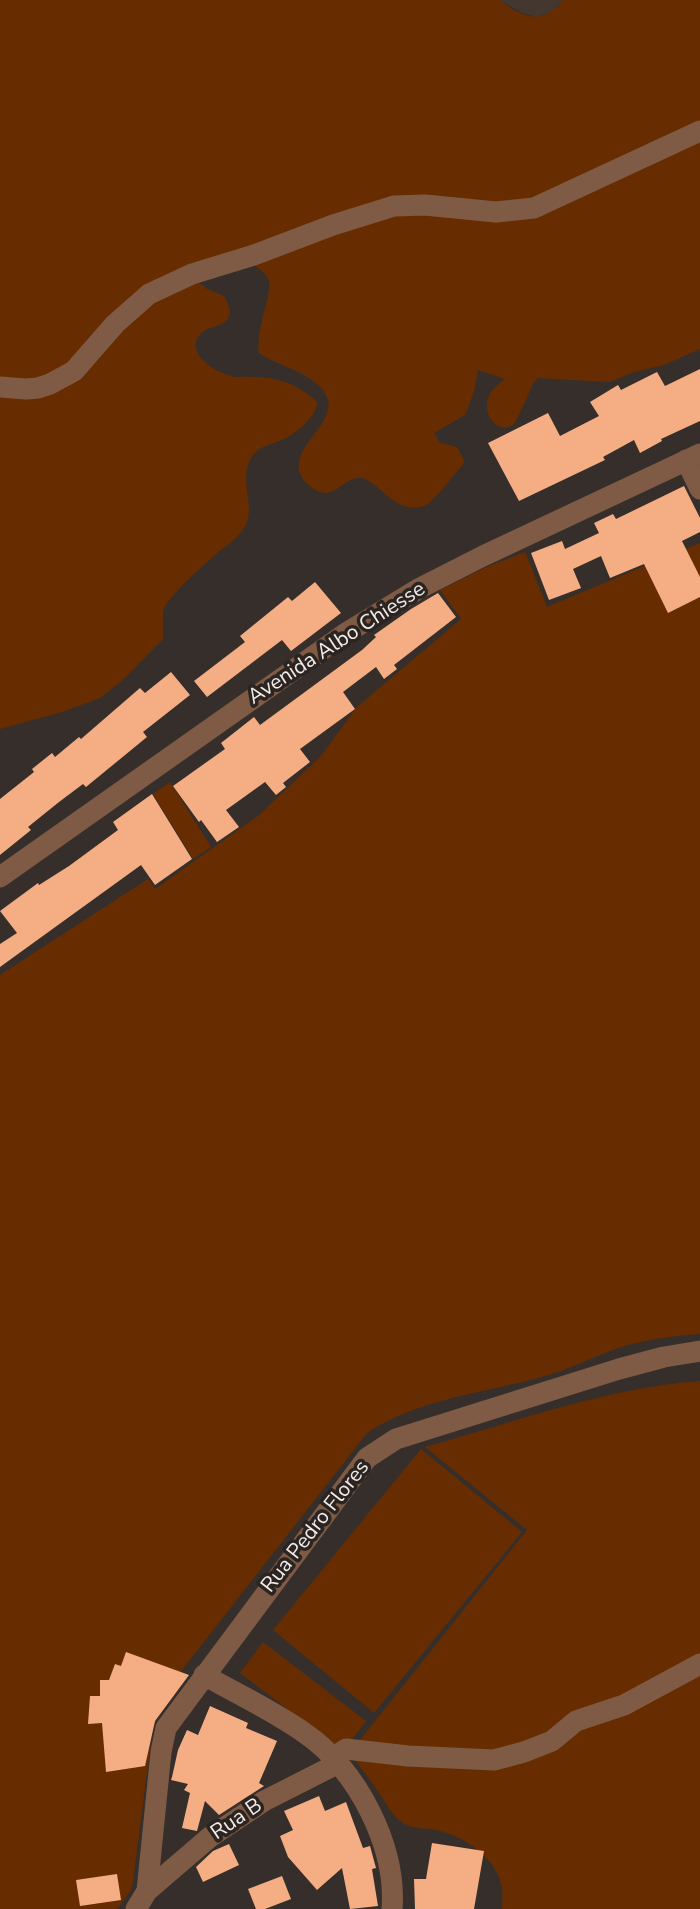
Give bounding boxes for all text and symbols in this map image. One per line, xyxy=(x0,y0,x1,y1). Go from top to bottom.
street label: Avenida Albo Chiesse xyxy=(244,577,430,711)
street label: Rua Pedro Flores xyxy=(257,1456,375,1598)
street label: Rua B xyxy=(207,1794,267,1846)

